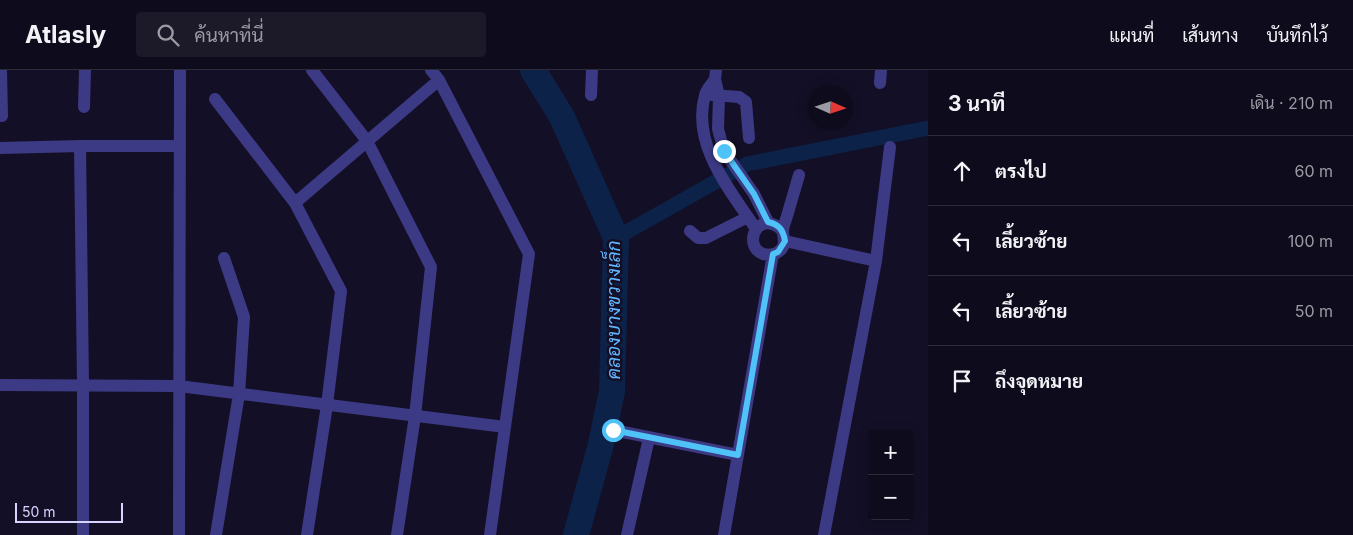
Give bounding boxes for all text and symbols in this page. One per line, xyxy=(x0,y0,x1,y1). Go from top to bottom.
search box xyxy=(136,12,486,57)
text: Atlasly xyxy=(25,20,106,49)
icon: search xyxy=(154,21,182,49)
text: ค้นหาที่นี่ xyxy=(194,24,264,47)
text: แผนที่ xyxy=(1109,25,1154,46)
text: เส้นทาง xyxy=(1182,25,1238,46)
text: บันทึกไว้ xyxy=(1266,25,1328,46)
north arrow xyxy=(808,85,853,130)
text: 3 นาที xyxy=(948,91,1005,116)
text: เดิน · 210 m xyxy=(1250,93,1333,113)
route end xyxy=(713,140,736,163)
icon: ahead xyxy=(948,157,976,185)
text: ตรงไป xyxy=(995,160,1047,183)
text: 60 m xyxy=(1294,161,1333,181)
icon: left xyxy=(948,227,976,255)
text: เลี้ยวซ้าย xyxy=(995,230,1067,253)
text: 100 m xyxy=(1288,231,1333,251)
water label: คลองบางขวางเล็ก xyxy=(600,240,625,380)
icon: left xyxy=(948,297,976,325)
text: เลี้ยวซ้าย xyxy=(995,300,1067,323)
text: 50 m xyxy=(1295,301,1333,321)
icon: arrive xyxy=(948,367,976,395)
text: ถึงจุดหมาย xyxy=(995,370,1083,393)
route start xyxy=(602,419,625,442)
map controls xyxy=(868,430,913,520)
button: + xyxy=(868,430,913,475)
button: − xyxy=(868,475,913,520)
scale bar xyxy=(15,500,122,523)
text: 50 m xyxy=(22,503,56,520)

